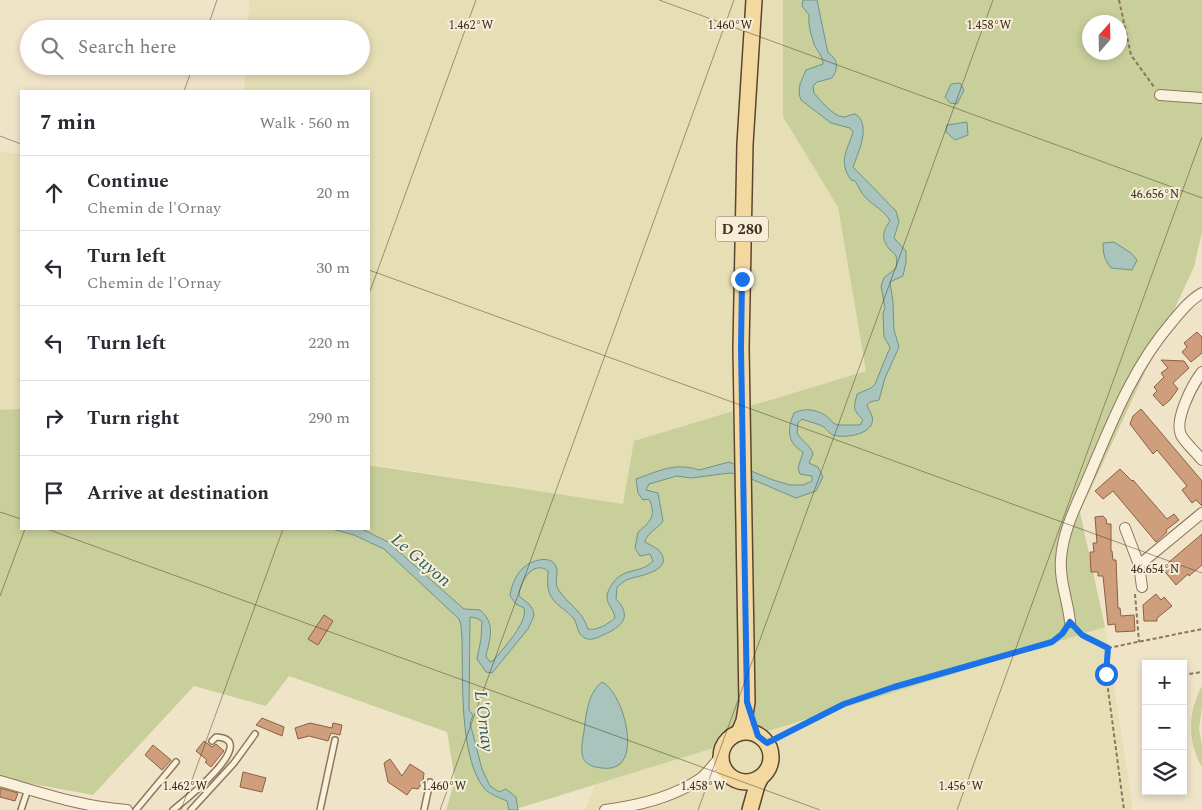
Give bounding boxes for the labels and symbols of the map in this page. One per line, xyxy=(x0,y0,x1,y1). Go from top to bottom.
north arrow xyxy=(1082,15,1127,60)
text: 1.462°W xyxy=(449,16,494,35)
text: 1.460°W xyxy=(708,16,753,35)
text: 1.458°W xyxy=(967,16,1012,35)
text: 46.656°N xyxy=(1131,185,1179,204)
road number: D 280 xyxy=(716,216,768,242)
route end xyxy=(731,268,754,291)
water label: Le Guyon xyxy=(385,527,458,594)
text: 46.654°N xyxy=(1131,560,1179,579)
route start xyxy=(1095,663,1118,686)
water label: L'Ornay xyxy=(467,689,501,753)
text: 1.462°W xyxy=(163,777,208,796)
text: 1.460°W xyxy=(422,777,467,796)
text: 1.458°W xyxy=(681,777,726,796)
text: 1.456°W xyxy=(939,777,984,796)

